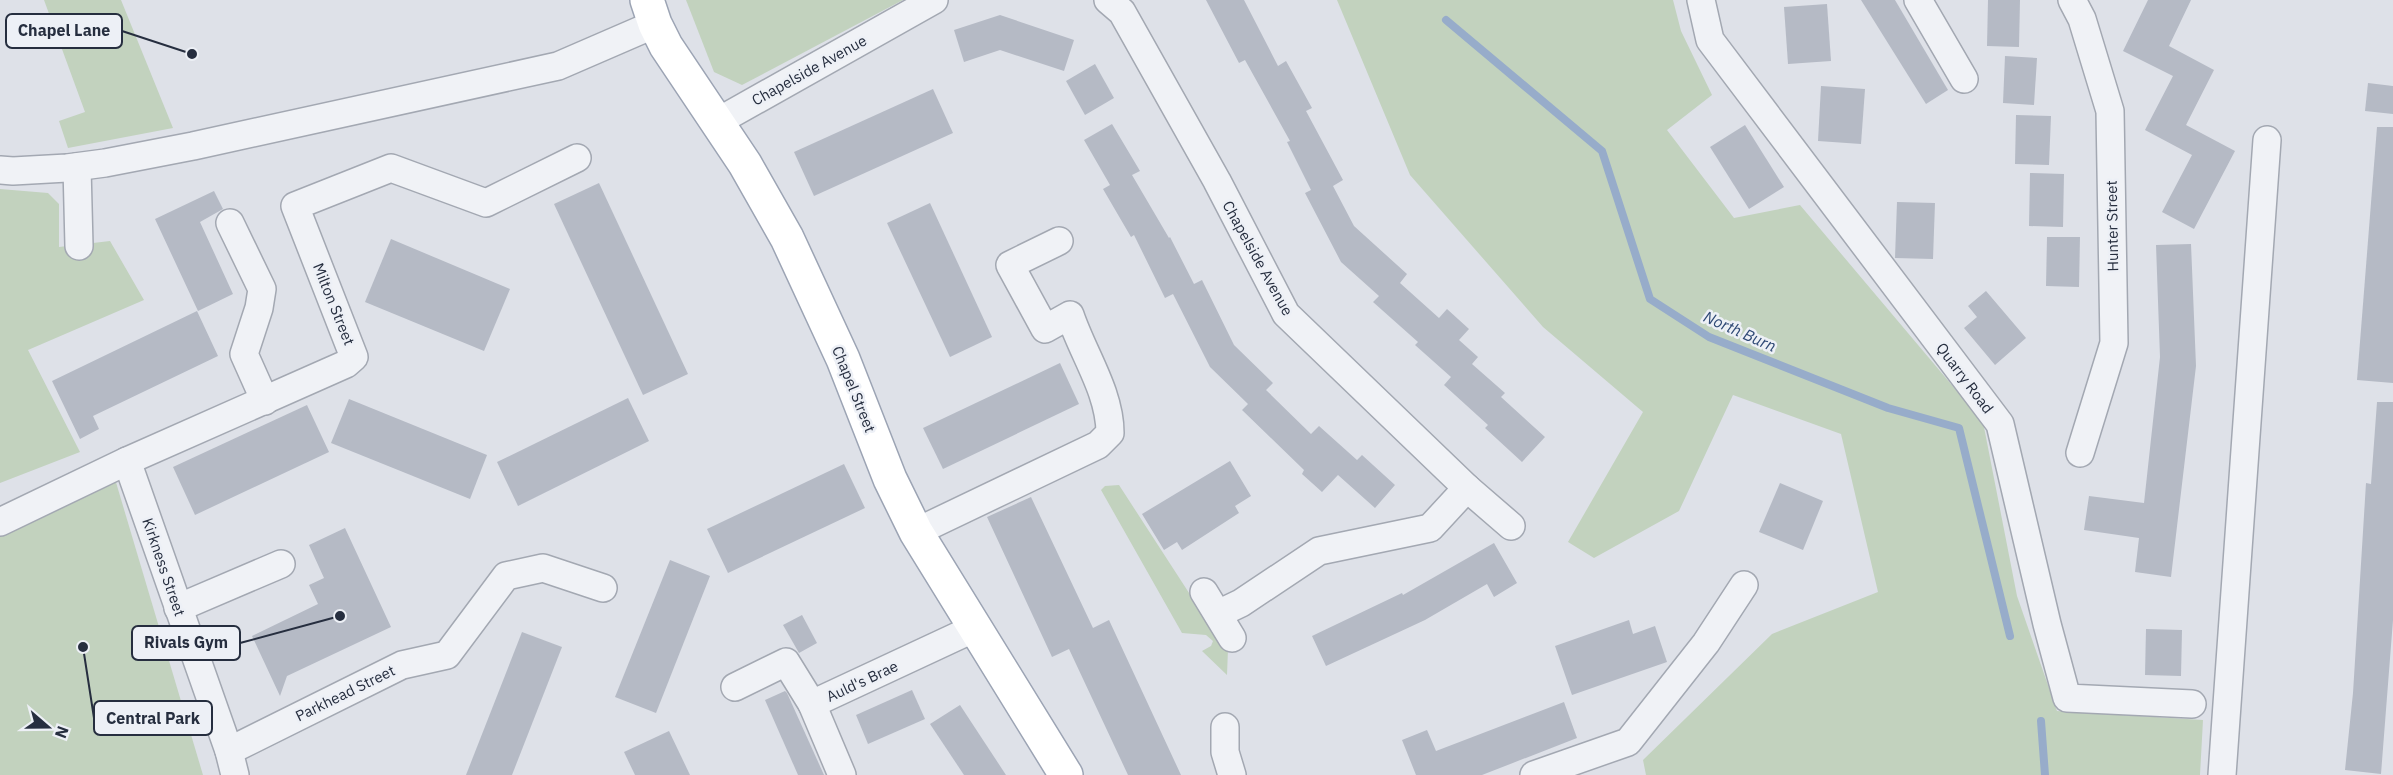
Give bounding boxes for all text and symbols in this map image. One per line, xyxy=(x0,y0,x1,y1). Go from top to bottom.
callout: Chapel Lane xyxy=(6,14,122,48)
text: Chapel Lane xyxy=(18,20,110,40)
street label: Chapelside Avenue xyxy=(748,31,870,109)
street label: Hunter Street xyxy=(2102,180,2122,272)
street label: Chapelside Avenue xyxy=(1219,197,1297,319)
street label: Milton Street xyxy=(309,260,359,348)
water label: North Burn xyxy=(1701,306,1779,356)
street label: Quarry Road xyxy=(1932,339,1998,417)
street label: Chapel Street xyxy=(828,343,880,435)
street label: Kirkness Street xyxy=(138,515,190,619)
callout: Rivals Gym xyxy=(132,626,240,660)
text: Rivals Gym xyxy=(144,632,228,652)
street label: Auld's Brae xyxy=(823,656,901,706)
street label: Parkhead Street xyxy=(292,661,398,725)
north arrow xyxy=(18,697,78,757)
callout: Central Park xyxy=(94,701,212,735)
text: Central Park xyxy=(106,708,201,728)
text: N xyxy=(51,723,73,741)

